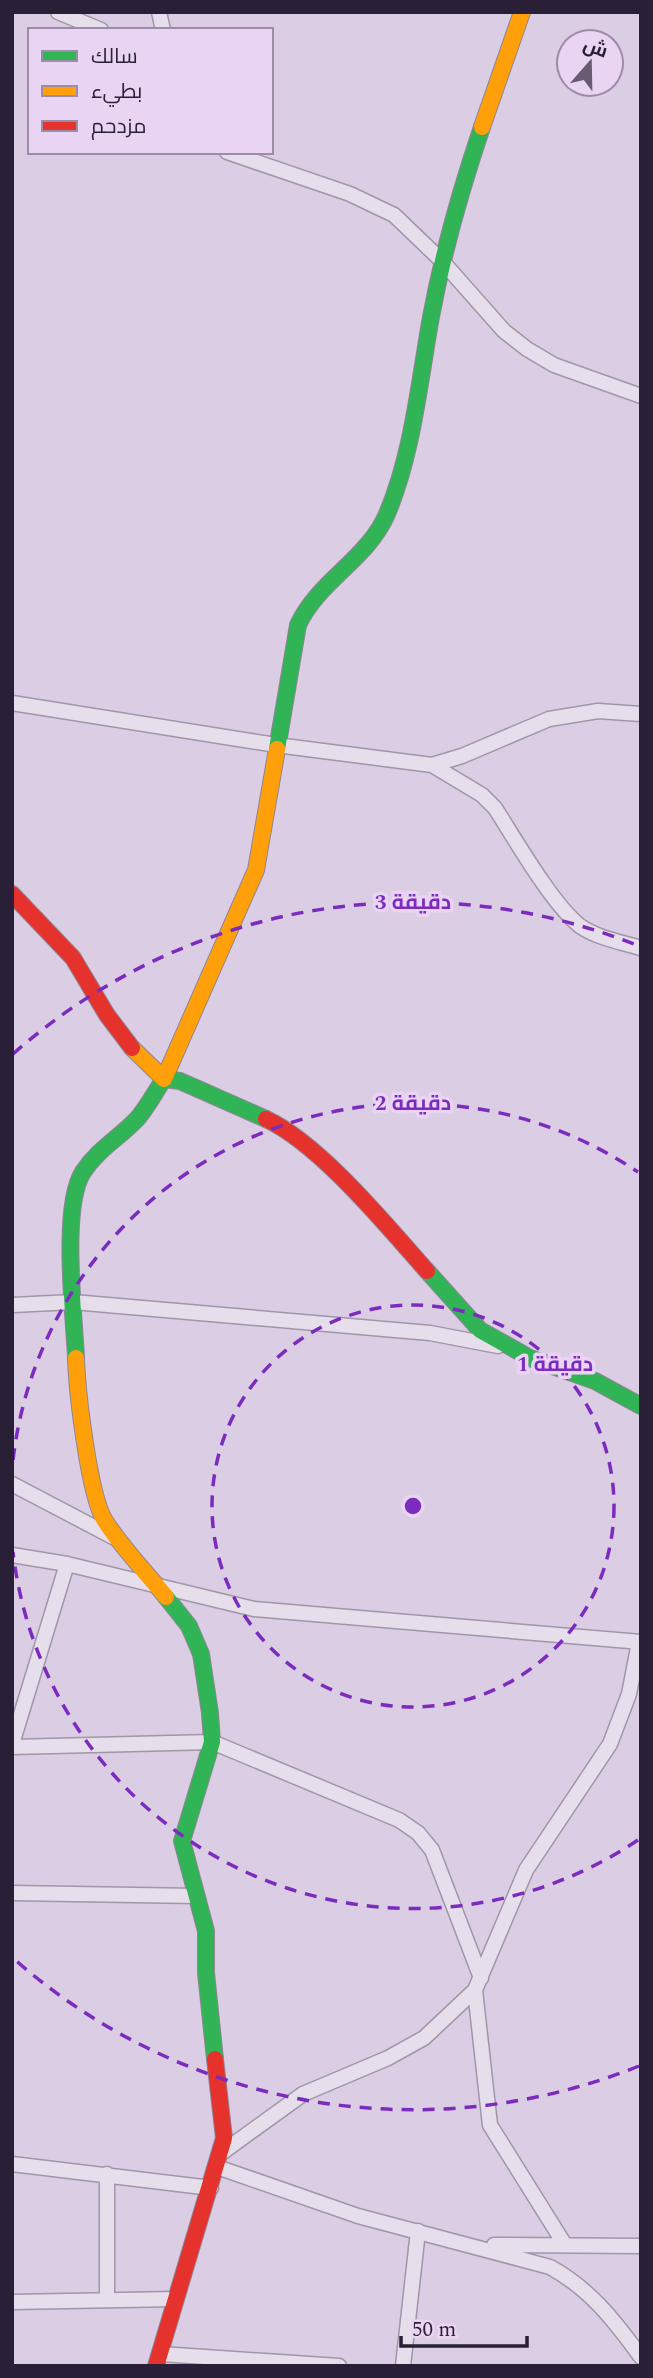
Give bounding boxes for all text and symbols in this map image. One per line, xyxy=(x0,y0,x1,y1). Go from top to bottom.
legend xyxy=(28,28,273,154)
north arrow xyxy=(555,28,625,98)
text: ش xyxy=(579,31,612,66)
text: سالك xyxy=(91,41,138,73)
text: بطيء xyxy=(91,76,142,108)
text: مزدحم xyxy=(91,111,146,143)
text: 3 دقيقة xyxy=(375,887,451,919)
text: 2 دقيقة xyxy=(375,1088,451,1120)
text: 1 دقيقة xyxy=(517,1349,593,1381)
centre of rings xyxy=(401,1494,425,1518)
scale bar xyxy=(401,2304,527,2348)
text: 50 m xyxy=(412,2314,456,2346)

